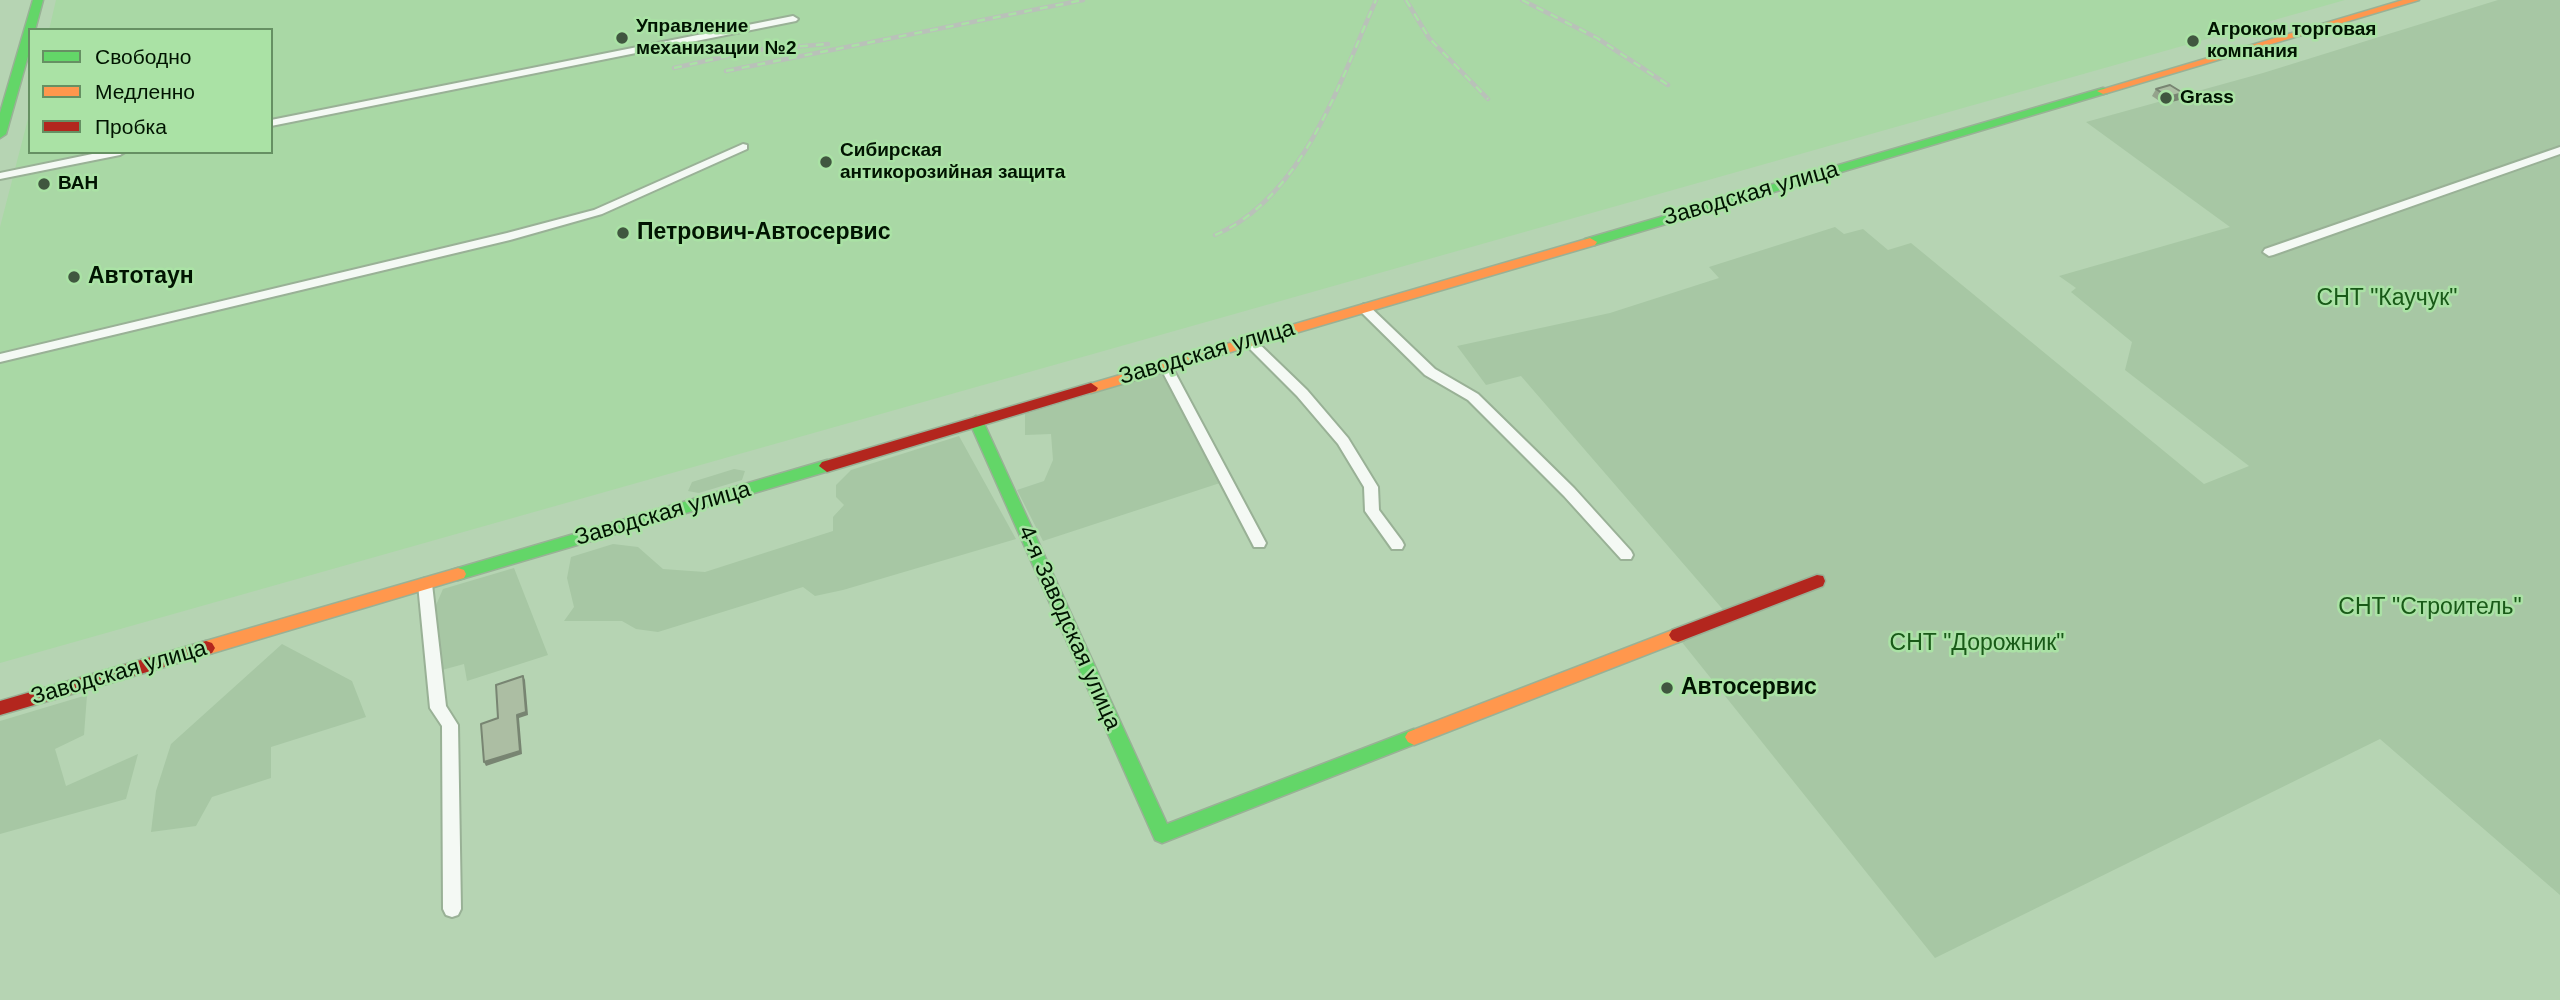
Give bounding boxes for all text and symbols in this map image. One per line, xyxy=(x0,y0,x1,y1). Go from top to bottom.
place label: Управление механизации №2 xyxy=(636,16,796,60)
place label: Агроком торговая компания xyxy=(2207,19,2376,63)
legend xyxy=(28,28,273,154)
marker: Управление механизации №2 xyxy=(614,30,630,46)
marker: Агроком торговая компания xyxy=(2185,33,2201,49)
text: Свободно xyxy=(95,45,192,68)
text: Медленно xyxy=(95,80,195,103)
place label: Grass xyxy=(2180,87,2234,109)
marker: Grass xyxy=(2158,90,2174,106)
text: Пробка xyxy=(95,115,167,138)
place label: Сибирская антикорозийная защита xyxy=(840,140,1065,184)
marker: Сибирская антикорозийная защита xyxy=(818,154,834,170)
street label: Заводская улица xyxy=(1660,156,1842,232)
place label: ВАН xyxy=(58,173,98,195)
marker: ВАН xyxy=(36,176,52,192)
place label: Петрович-Автосервис xyxy=(637,219,891,247)
marker: Петрович-Автосервис xyxy=(615,225,631,241)
place label: Автотаун xyxy=(88,263,194,291)
marker: Автотаун xyxy=(66,269,82,285)
park label: СНТ "Каучук" xyxy=(2317,285,2457,313)
street label: Заводская улица xyxy=(1116,315,1298,391)
street label: Заводская улица xyxy=(572,476,754,552)
street label: 4-я Заводская улица xyxy=(1012,522,1126,734)
park label: СНТ "Строитель" xyxy=(2338,594,2522,622)
park label: СНТ "Дорожник" xyxy=(1890,630,2064,658)
street label: Заводская улица xyxy=(28,635,210,711)
place label: Автосервис xyxy=(1681,674,1817,702)
marker: Автосервис xyxy=(1659,680,1675,696)

